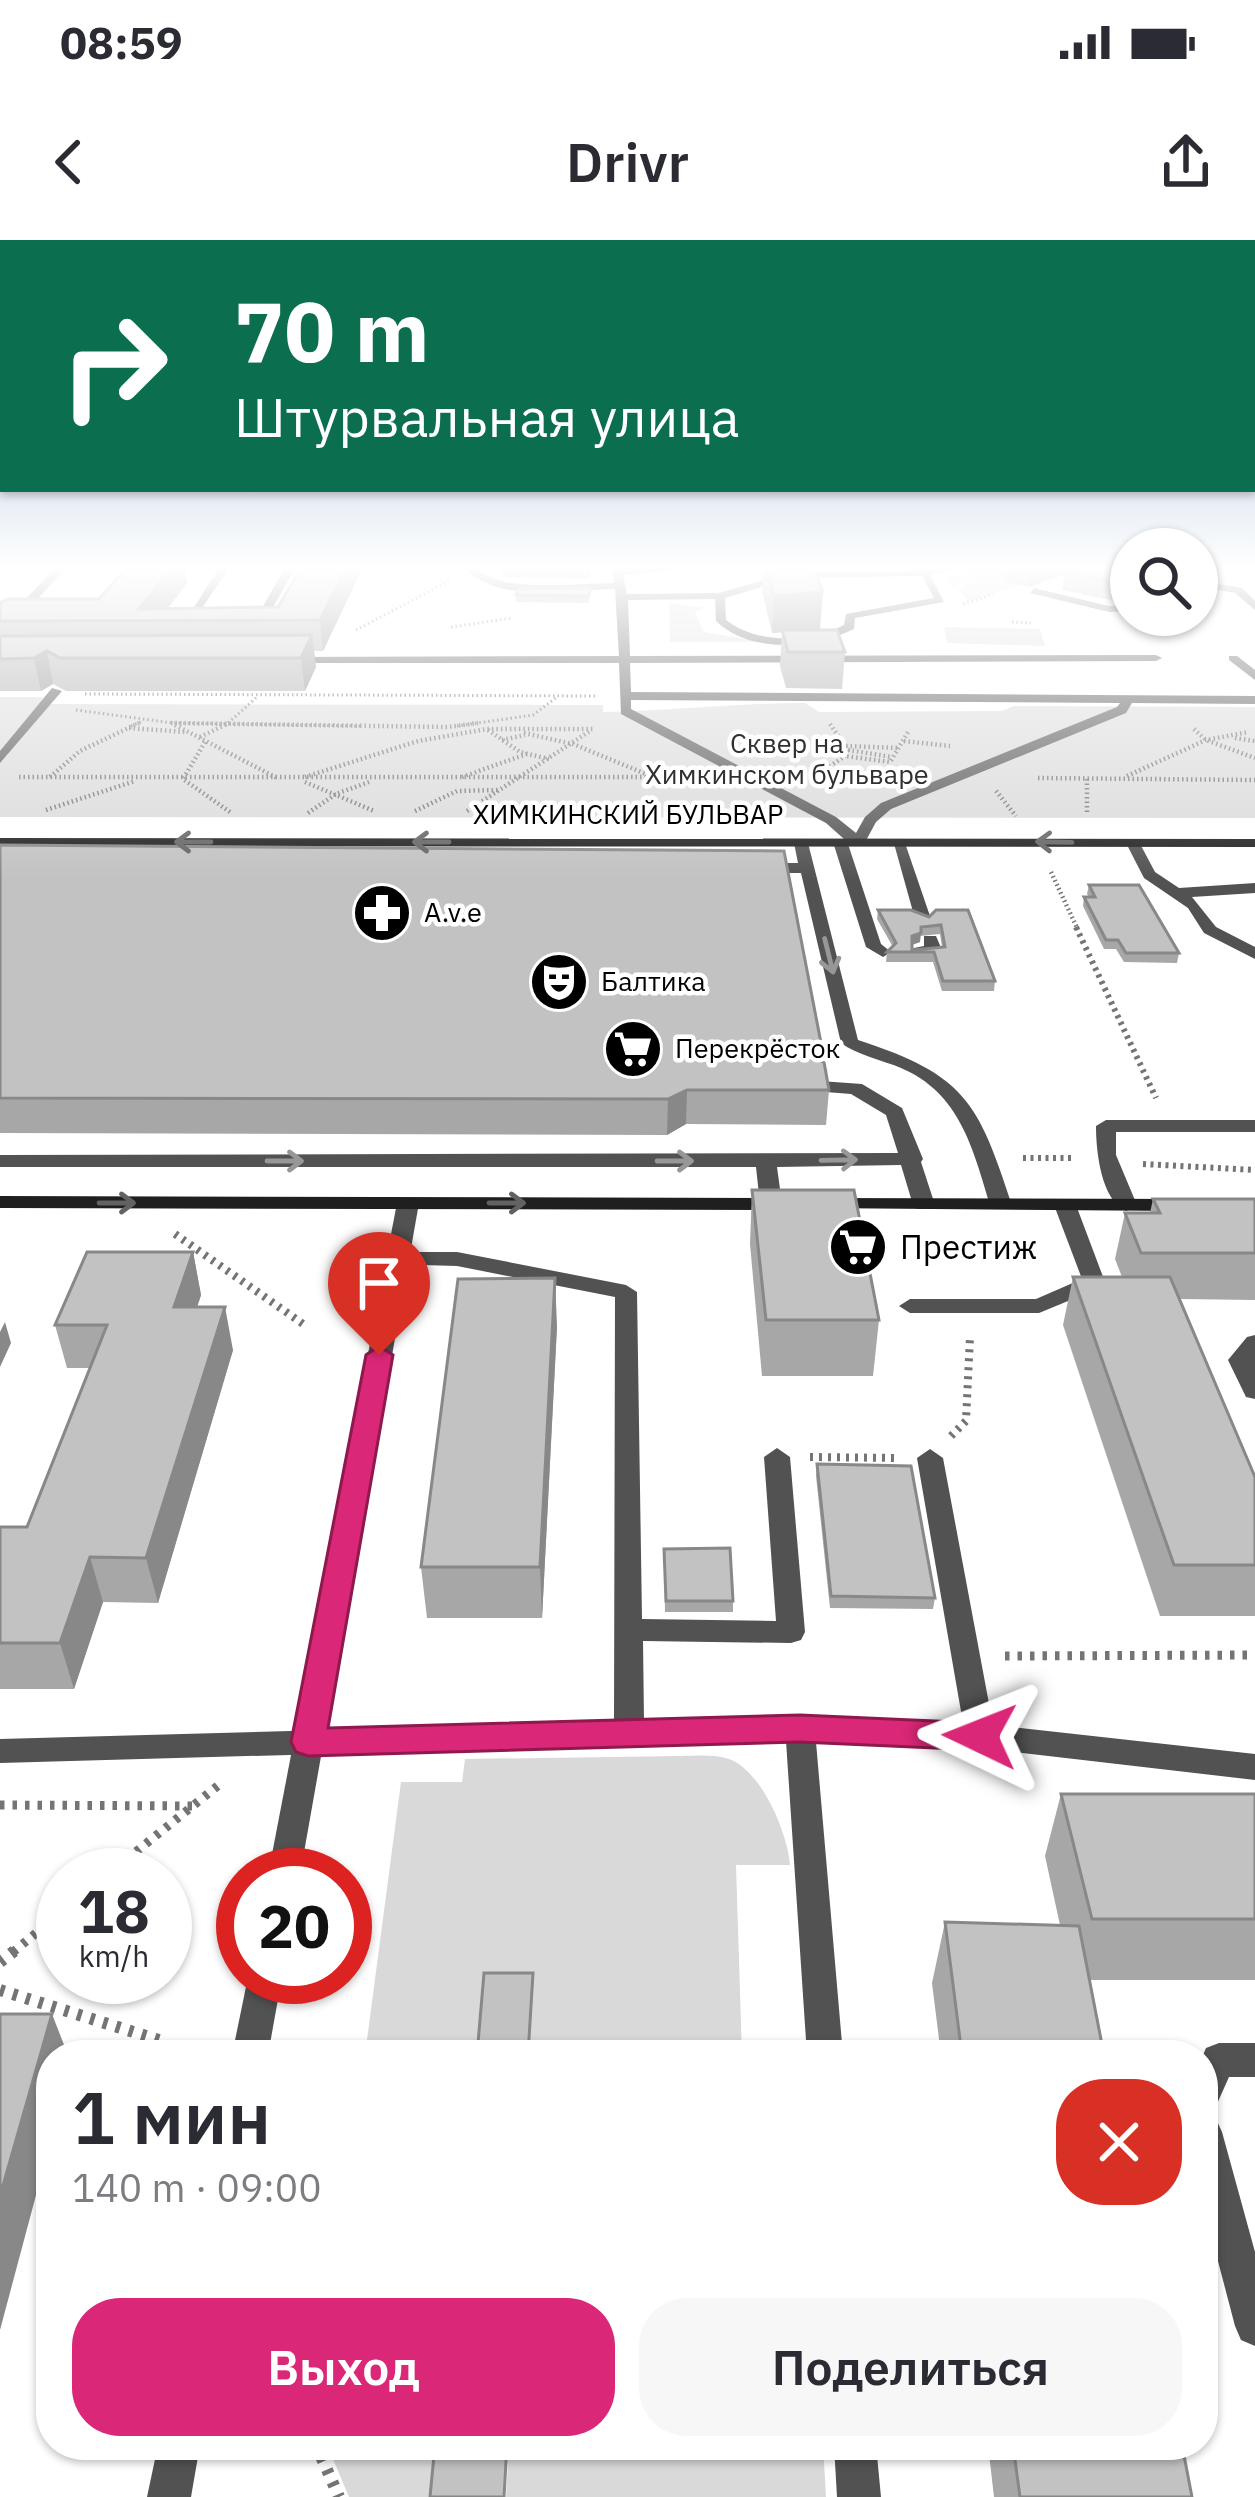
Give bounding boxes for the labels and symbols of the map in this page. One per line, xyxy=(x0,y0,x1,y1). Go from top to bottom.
park label: Сквер на Химкинском бульваре xyxy=(645,725,929,791)
street label: ХИМКИНСКИЙ БУЛЬВАР xyxy=(473,796,783,831)
one-way arrow xyxy=(174,831,213,853)
one-way arrow xyxy=(412,831,451,853)
one-way arrow xyxy=(1035,831,1074,853)
pharmacy icon: A.v.e xyxy=(351,882,413,944)
place label: A.v.e xyxy=(424,894,482,929)
one-way arrow xyxy=(819,936,841,974)
theatre icon: Балтика xyxy=(528,951,590,1013)
place label: Балтика xyxy=(601,963,706,998)
supermarket icon: Перекрёсток xyxy=(602,1018,664,1080)
place label: Перекрёсток xyxy=(675,1030,840,1065)
one-way arrow xyxy=(819,1149,858,1171)
one-way arrow xyxy=(265,1150,304,1172)
one-way arrow xyxy=(655,1150,694,1172)
one-way arrow xyxy=(97,1191,136,1214)
one-way arrow xyxy=(487,1192,526,1214)
supermarket icon: Престиж xyxy=(827,1216,889,1278)
place label: Престиж xyxy=(900,1225,1037,1268)
pin xyxy=(328,1232,430,1355)
position arrow xyxy=(917,1673,1043,1799)
speed limit sign: 20 xyxy=(216,1848,372,2004)

